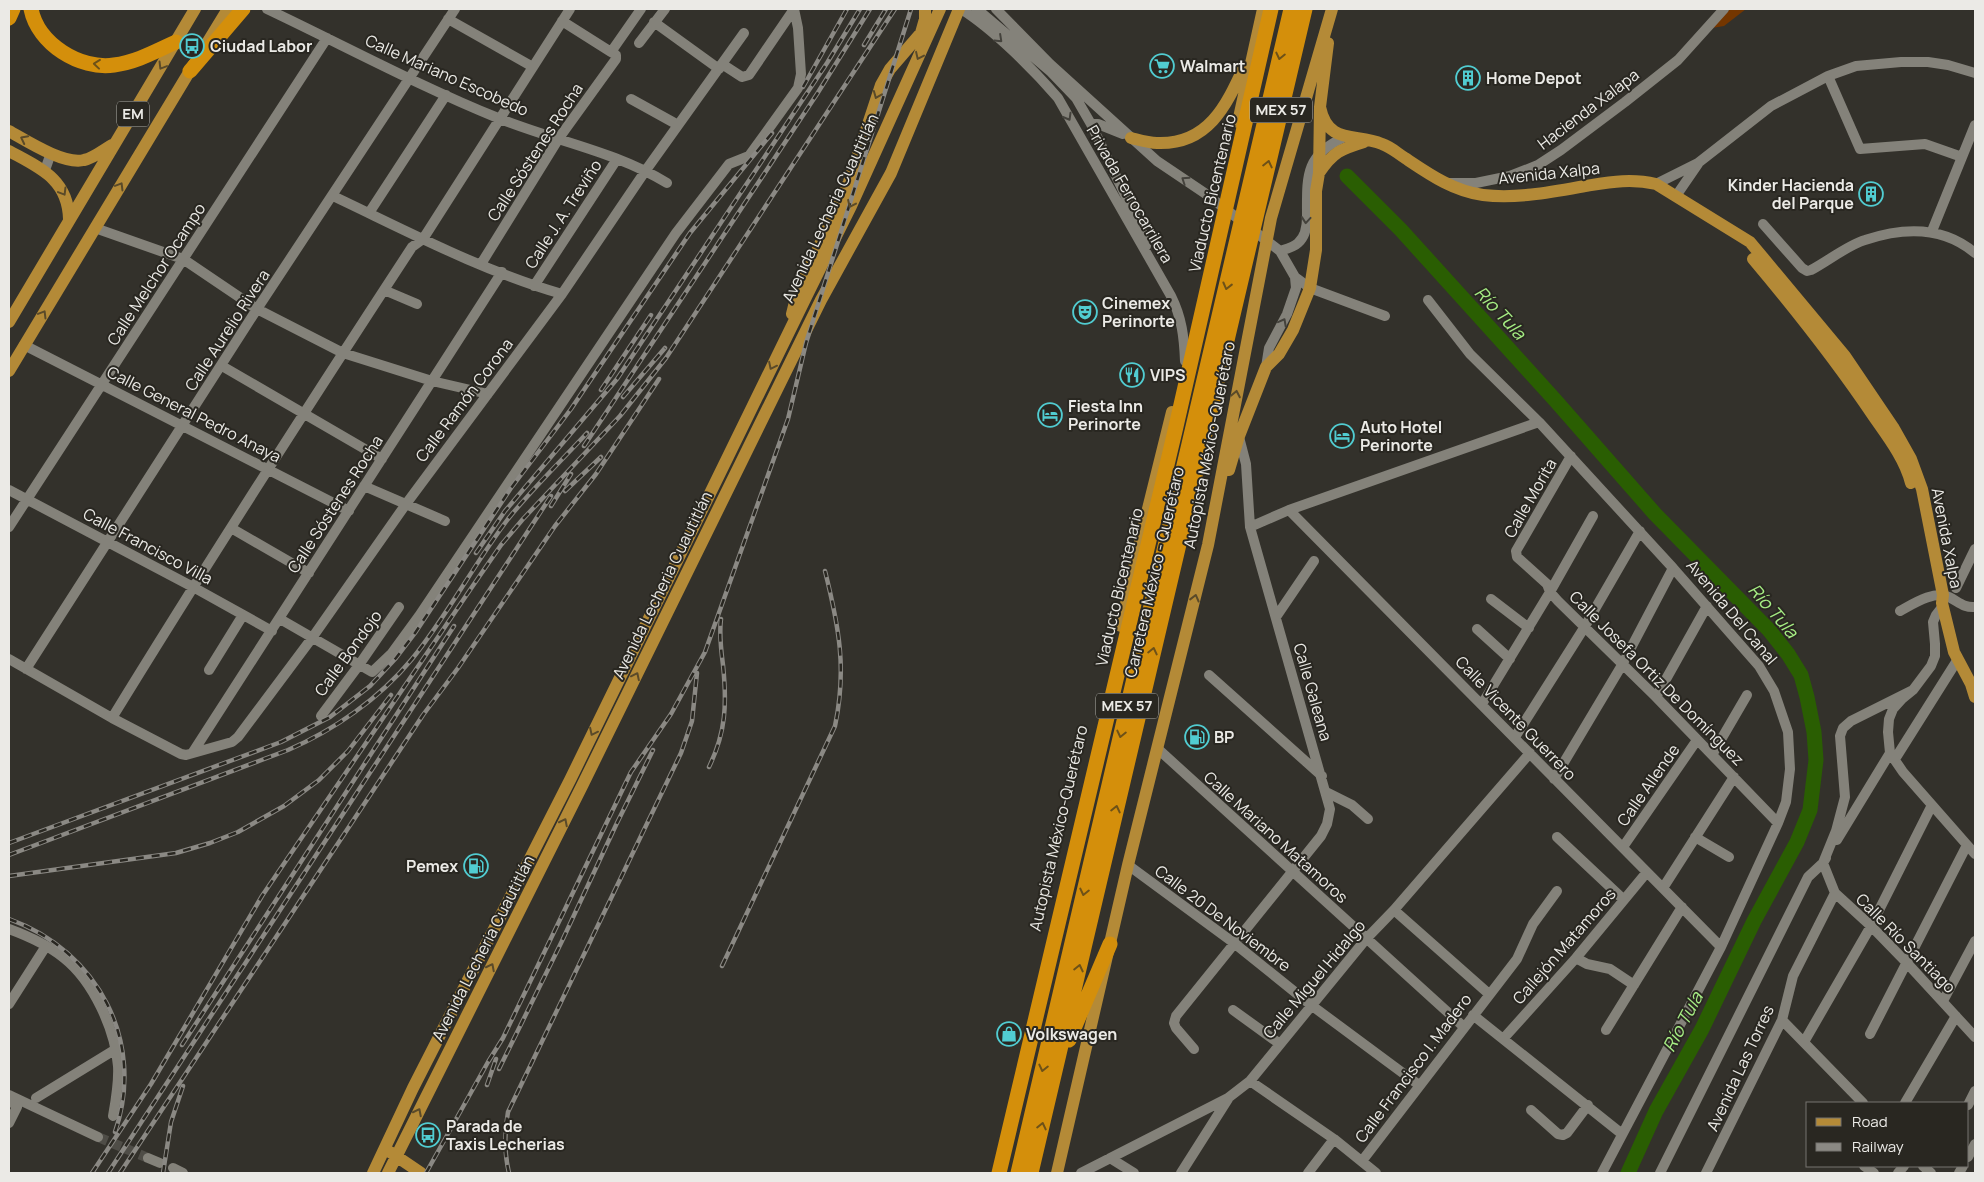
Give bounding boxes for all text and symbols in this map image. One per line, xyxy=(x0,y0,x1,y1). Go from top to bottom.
street label: Calle Mariano Escobedo xyxy=(362,29,532,121)
bus stop icon: Ciudad Labor xyxy=(179,33,205,59)
one-way arrow xyxy=(993,34,1002,43)
place label: Ciudad Labor xyxy=(210,35,312,57)
one-way arrow xyxy=(914,51,925,60)
one-way arrow xyxy=(1275,52,1286,61)
supermarket icon: Walmart xyxy=(1149,53,1175,79)
place label: Walmart xyxy=(1180,55,1246,77)
one-way arrow xyxy=(93,59,101,70)
one-way arrow xyxy=(158,60,168,69)
street label: Hacienda Xalapa xyxy=(1533,64,1643,154)
building icon: Home Depot xyxy=(1455,65,1481,91)
place label: Home Depot xyxy=(1486,67,1582,89)
street label: Calle Sóstenes Rocha xyxy=(482,79,588,225)
one-way arrow xyxy=(872,90,882,98)
road number: MEX 57 xyxy=(1250,98,1312,122)
road number: EM xyxy=(117,102,149,126)
street label: Avenida Lecheria Cuautitlán xyxy=(776,110,884,306)
one-way arrow xyxy=(1062,111,1072,120)
street label: Viaducto Bicentenario xyxy=(1183,112,1241,274)
street label: Privada Ferrocarrilera xyxy=(1082,121,1178,267)
one-way arrow xyxy=(20,135,29,145)
street label: Calle J. A. Treviño xyxy=(520,155,606,273)
street label: Avenida Xalpa xyxy=(1497,157,1601,189)
one-way arrow xyxy=(1262,160,1273,169)
place label: Kinder Hacienda del Parque xyxy=(1728,174,1854,214)
one-way arrow xyxy=(1181,177,1190,186)
building icon: Kinder Hacienda del Parque xyxy=(1858,181,1884,207)
one-way arrow xyxy=(114,182,124,191)
one-way arrow xyxy=(56,187,66,196)
street label: Calle Melchor Ocampo xyxy=(102,199,210,349)
one-way arrow xyxy=(847,199,858,208)
one-way arrow xyxy=(1301,216,1312,224)
street label: Calle Aurelio Rivera xyxy=(180,265,274,395)
water label: Río Tula xyxy=(1470,281,1532,345)
one-way arrow xyxy=(1222,282,1233,291)
place label: Cinemex Perinorte xyxy=(1102,292,1175,332)
theatre icon: Cinemex Perinorte xyxy=(1072,299,1098,325)
one-way arrow xyxy=(36,311,46,320)
one-way arrow xyxy=(1277,318,1287,327)
street label: Calle Ramón Corona xyxy=(410,334,518,466)
street label: Autopista México-Querétaro xyxy=(1178,340,1240,550)
street label: Calle General Pedro Anaya xyxy=(103,360,285,468)
one-way arrow xyxy=(768,361,778,370)
restaurant icon: VIPS xyxy=(1119,362,1145,388)
place label: VIPS xyxy=(1150,364,1185,386)
one-way arrow xyxy=(1230,389,1241,398)
place label: Fiesta Inn Perinorte xyxy=(1068,395,1143,435)
hotel icon: Fiesta Inn Perinorte xyxy=(1037,402,1063,428)
place label: Auto Hotel Perinorte xyxy=(1360,416,1442,456)
hotel icon: Auto Hotel Perinorte xyxy=(1329,423,1355,449)
street label: Calle Sóstenes Rocha xyxy=(282,431,388,577)
street label: Calle Morita xyxy=(1498,454,1562,542)
street label: Carretera México - Querétaro xyxy=(1119,464,1189,680)
street label: Avenida Xalpa xyxy=(1926,486,1968,590)
street label: Avenida Lecheria Cuautitlán xyxy=(607,488,717,682)
street label: Calle Francisco Villa xyxy=(79,503,217,589)
street label: Viaducto Bicentenario xyxy=(1090,506,1148,668)
street label: Avenida Del Canal xyxy=(1682,555,1782,669)
water label: Río Tula xyxy=(1744,578,1805,643)
street label: Calle Josefa Ortiz De Domínguez xyxy=(1565,586,1749,770)
one-way arrow xyxy=(1189,594,1200,603)
street label: Calle Bondojo xyxy=(309,605,387,701)
street label: Calle Galeana xyxy=(1289,641,1337,743)
one-way arrow xyxy=(1148,648,1158,656)
street label: Calle Vicente Guerrero xyxy=(1451,651,1581,785)
one-way arrow xyxy=(630,672,640,681)
road number: MEX 57 xyxy=(1096,694,1158,718)
street label: Autopista México-Querétaro xyxy=(1024,723,1092,933)
fuel station icon: BP xyxy=(1184,724,1210,750)
place label: BP xyxy=(1214,726,1234,748)
one-way arrow xyxy=(589,727,599,736)
one-way arrow xyxy=(1116,730,1127,738)
street label: Calle Allende xyxy=(1612,740,1684,830)
street label: Calle Mariano Matamoros xyxy=(1199,766,1353,908)
one-way arrow xyxy=(1110,805,1121,814)
one-way arrow xyxy=(558,818,568,827)
street label: Avenida Lecheria Cuautitlán xyxy=(426,851,540,1045)
fuel station icon: Pemex xyxy=(463,853,489,879)
place label: Pemex xyxy=(406,855,458,877)
street label: Calle 20 De Noviembre xyxy=(1151,860,1295,976)
street label: Callejón Matamoros xyxy=(1507,883,1621,1009)
one-way arrow xyxy=(1079,888,1090,897)
street label: Calle Río Santiago xyxy=(1851,888,1961,998)
street label: Calle Miguel Hidalgo xyxy=(1258,915,1370,1043)
one-way arrow xyxy=(485,963,495,972)
one-way arrow xyxy=(1073,963,1084,972)
water label: Río Tula xyxy=(1656,987,1708,1056)
street label: Calle Francisco I. Madero xyxy=(1350,989,1476,1147)
street label: Avenida Las Torres xyxy=(1701,1001,1779,1135)
shop icon: Volkswagen xyxy=(996,1021,1022,1047)
place label: Volkswagen xyxy=(1026,1023,1117,1045)
one-way arrow xyxy=(1038,1063,1049,1072)
legend xyxy=(1806,1102,1969,1167)
one-way arrow xyxy=(412,1108,422,1117)
text: Road xyxy=(1852,1111,1888,1132)
place label: Parada de Taxis Lecherias xyxy=(446,1115,565,1155)
one-way arrow xyxy=(1036,1121,1047,1130)
bus stop icon: Parada de Taxis Lecherias xyxy=(415,1122,441,1148)
text: Railway xyxy=(1852,1136,1904,1157)

